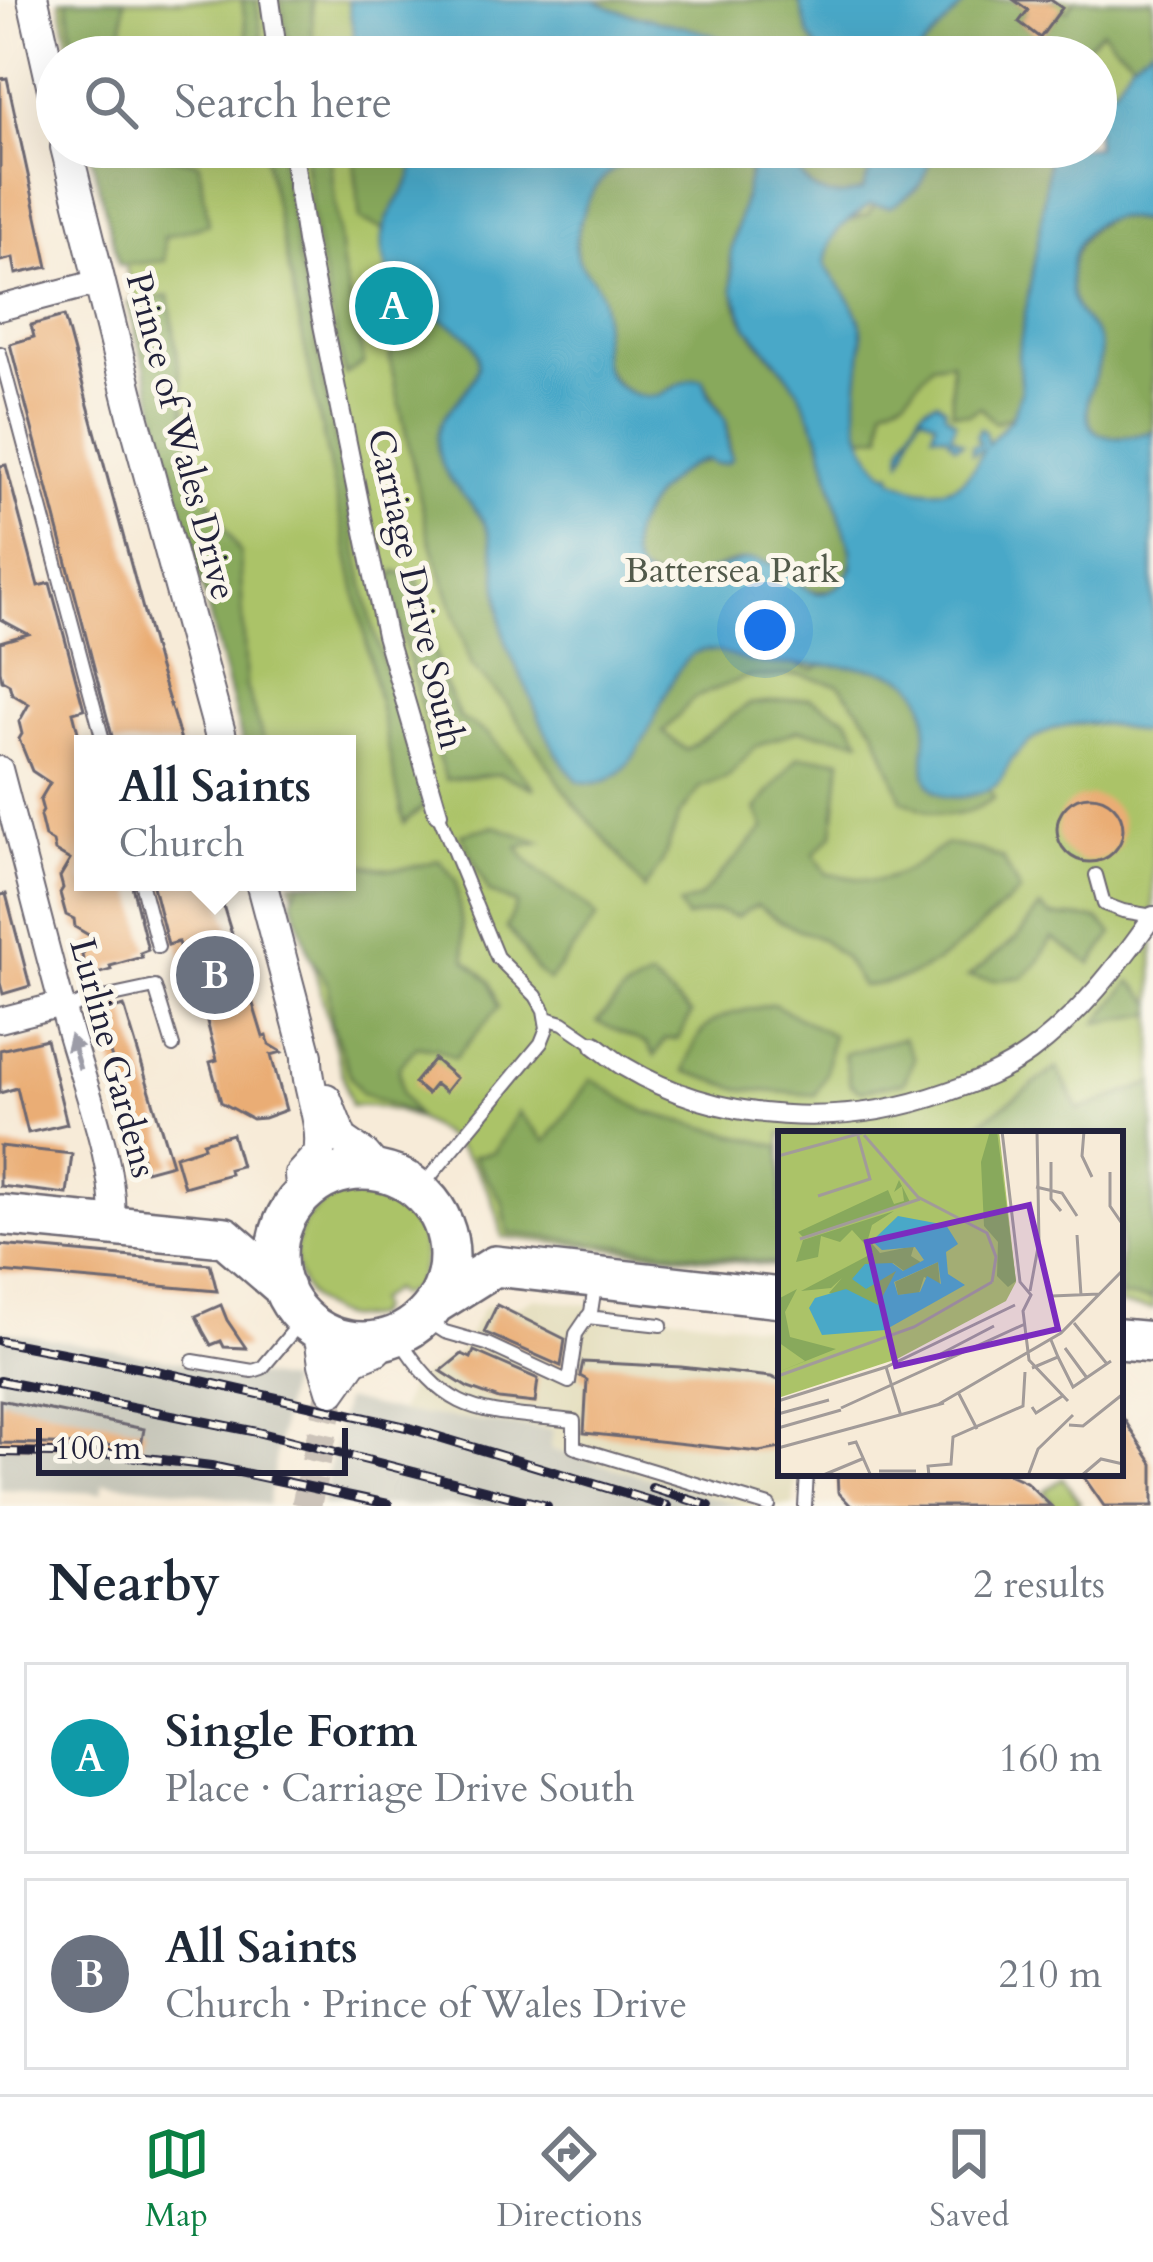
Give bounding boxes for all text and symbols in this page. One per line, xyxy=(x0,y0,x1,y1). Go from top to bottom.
search box xyxy=(36,36,1117,168)
icon: search xyxy=(78,69,144,135)
text: Search here xyxy=(174,72,392,133)
pin: A xyxy=(355,261,433,351)
street label: Prince of Wales Drive xyxy=(114,267,248,605)
street label: Carriage Drive South xyxy=(355,424,477,754)
park label: Battersea Park xyxy=(624,546,840,595)
your location xyxy=(735,600,795,660)
popup xyxy=(74,735,356,891)
text: All Saints xyxy=(119,756,311,817)
text: Church xyxy=(119,817,245,870)
pin: B xyxy=(176,930,254,1020)
street label: Lurline Gardens xyxy=(58,933,168,1183)
one-way arrow xyxy=(65,1033,83,1070)
inset map xyxy=(778,1131,1123,1476)
scale bar xyxy=(36,1422,348,1475)
text: 100 m xyxy=(54,1426,141,1471)
text: Nearby xyxy=(48,1549,220,1619)
text: 2 results xyxy=(973,1558,1105,1611)
text: Single Form xyxy=(165,1701,417,1762)
text: A xyxy=(75,1732,105,1785)
text: 160 m xyxy=(999,1732,1102,1785)
text: Place · Carriage Drive South xyxy=(165,1762,635,1815)
text: All Saints xyxy=(165,1917,358,1978)
text: B xyxy=(76,1948,104,2001)
text: 210 m xyxy=(999,1948,1102,2001)
text: Church · Prince of Wales Drive xyxy=(165,1978,687,2031)
tab: Map xyxy=(144,2121,210,2238)
tab: Directions xyxy=(497,2121,642,2238)
tab: Saved xyxy=(929,2121,1009,2238)

